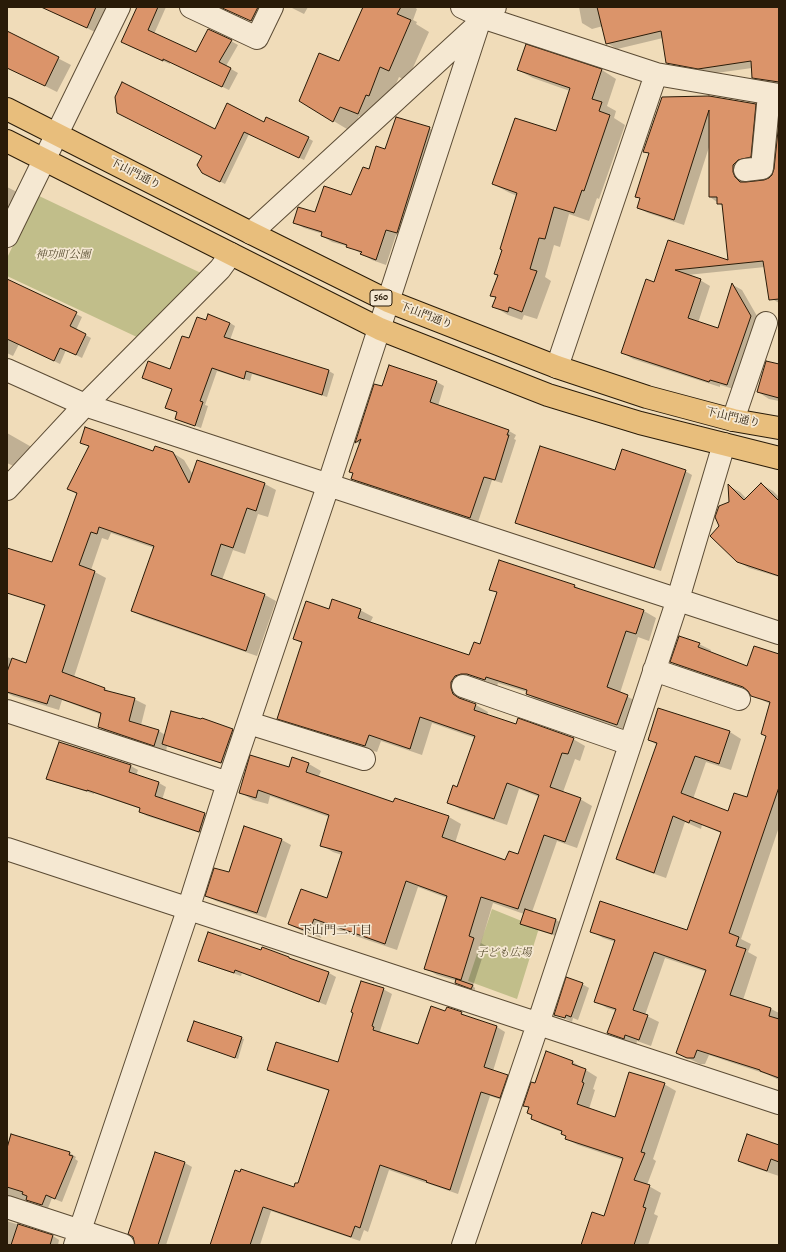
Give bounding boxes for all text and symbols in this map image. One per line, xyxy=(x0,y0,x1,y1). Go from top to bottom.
street label: 下山門通り xyxy=(108,156,162,192)
park label: 神功町公園 xyxy=(36,248,90,262)
road number: 560 xyxy=(370,290,392,306)
street label: 下山門通り xyxy=(398,300,454,332)
street label: 下山門通り xyxy=(705,405,761,431)
district label: 下山門二丁目 xyxy=(300,924,372,938)
park label: 子ども広場 xyxy=(477,946,531,960)

